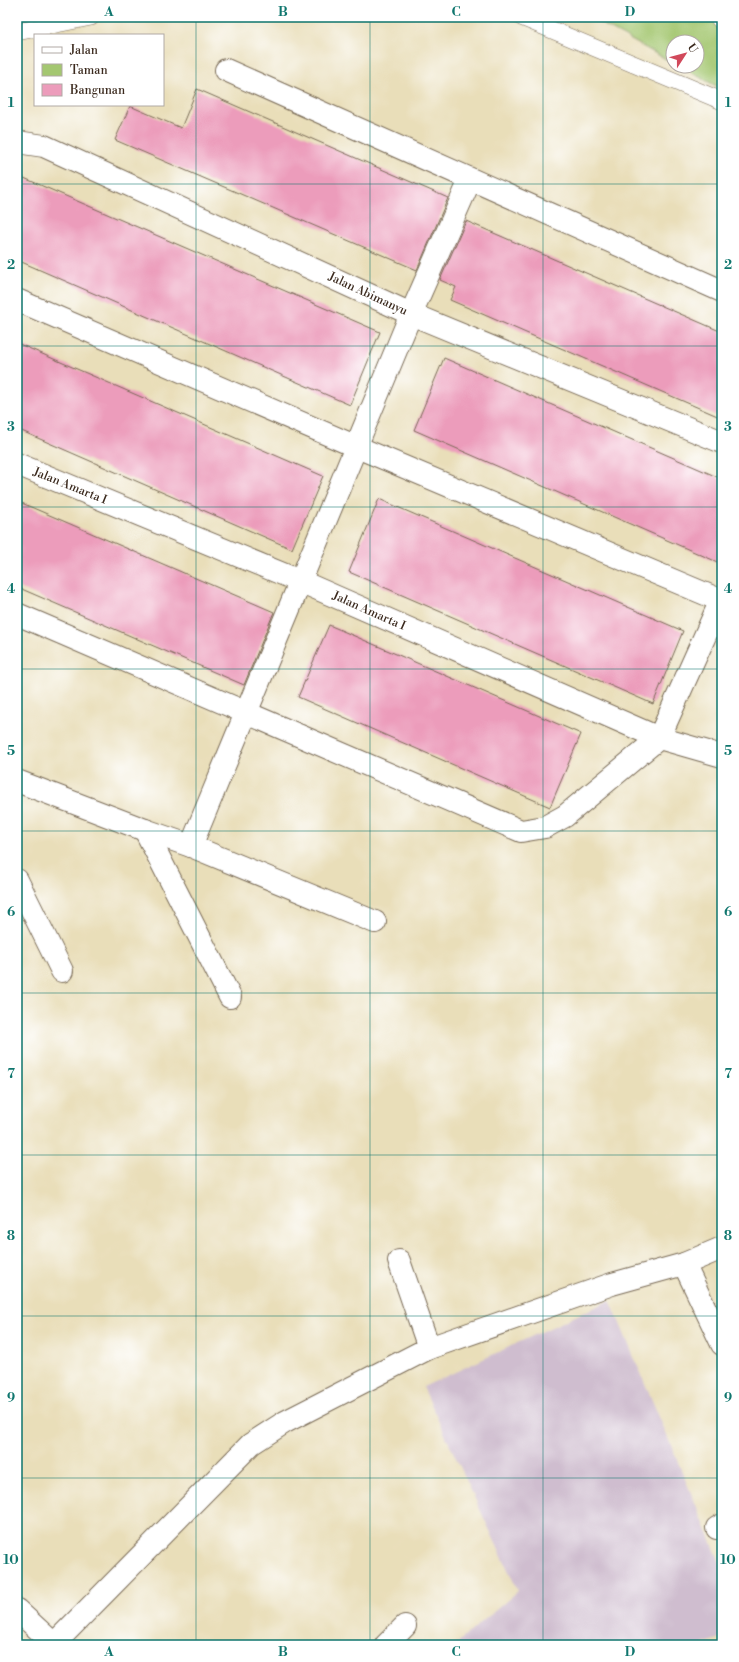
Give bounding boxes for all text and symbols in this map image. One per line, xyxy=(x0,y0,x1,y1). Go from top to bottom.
text: A xyxy=(103,4,114,20)
text: B xyxy=(278,4,288,20)
text: C xyxy=(451,4,461,20)
text: D xyxy=(625,4,635,20)
legend xyxy=(34,34,164,106)
north arrow xyxy=(665,34,705,74)
text: U xyxy=(684,41,701,57)
text: Jalan xyxy=(69,43,98,58)
text: Taman xyxy=(70,63,108,78)
text: Bangunan xyxy=(69,83,125,98)
text: 1 xyxy=(8,95,15,111)
text: 1 xyxy=(725,95,732,111)
text: 2 xyxy=(7,257,15,273)
text: 2 xyxy=(724,257,732,273)
street label: Jalan Abimanyu xyxy=(325,269,410,319)
text: 3 xyxy=(7,419,15,435)
text: 3 xyxy=(724,419,732,435)
street label: Jalan Amarta I xyxy=(30,464,110,508)
text: 4 xyxy=(7,581,16,597)
text: 4 xyxy=(724,581,733,597)
street label: Jalan Amarta I xyxy=(329,588,408,634)
text: 5 xyxy=(7,743,15,759)
text: 5 xyxy=(724,743,732,759)
text: 6 xyxy=(7,904,15,920)
text: 6 xyxy=(724,904,732,920)
text: 7 xyxy=(7,1066,15,1082)
text: 7 xyxy=(724,1066,732,1082)
text: 8 xyxy=(7,1228,15,1244)
text: 8 xyxy=(724,1228,732,1244)
text: 9 xyxy=(7,1390,15,1406)
text: 9 xyxy=(724,1390,732,1406)
text: 10 xyxy=(3,1552,19,1568)
text: 10 xyxy=(720,1552,736,1568)
text: A xyxy=(103,1644,114,1660)
text: B xyxy=(278,1644,288,1660)
text: C xyxy=(451,1644,461,1660)
text: D xyxy=(625,1644,635,1660)

